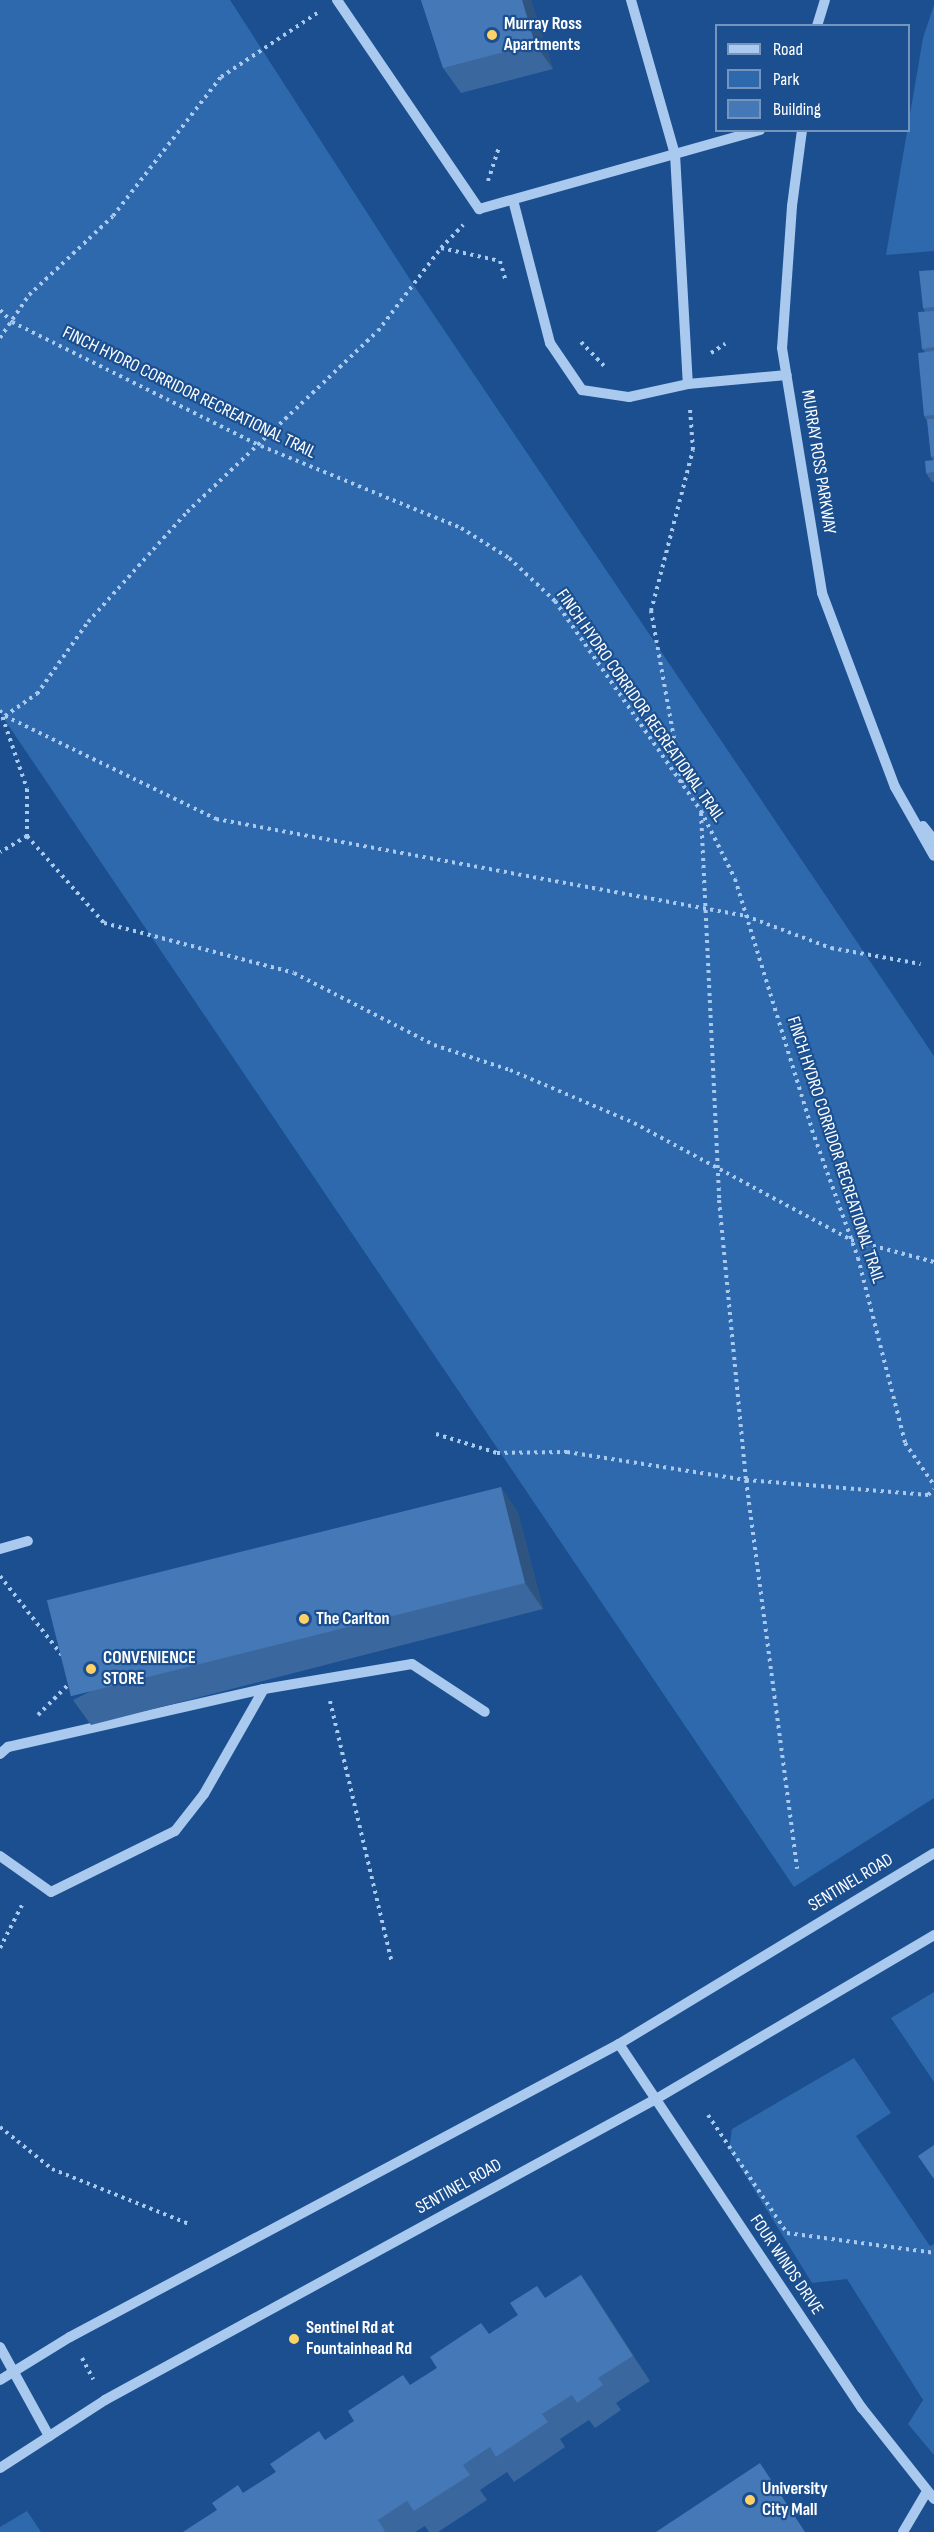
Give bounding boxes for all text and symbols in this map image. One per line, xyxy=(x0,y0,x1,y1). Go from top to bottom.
place label: Murray Ross Apartments xyxy=(504,14,582,57)
legend xyxy=(715,24,910,132)
marker: Murray Ross Apartments xyxy=(485,28,499,42)
text: Road xyxy=(773,39,803,60)
text: Park xyxy=(773,69,799,90)
text: Building xyxy=(773,99,821,120)
street label: FINCH HYDRO CORRIDOR RECREATIONAL TRAIL xyxy=(59,322,319,464)
street label: MURRAY ROSS PARKWAY xyxy=(796,388,840,536)
street label: FINCH HYDRO CORRIDOR RECREATIONAL TRAIL xyxy=(551,585,729,827)
street label: FINCH HYDRO CORRIDOR RECREATIONAL TRAIL xyxy=(782,1014,888,1286)
place label: The Carlton xyxy=(316,1608,390,1630)
marker: The Carlton xyxy=(297,1612,311,1626)
place label: CONVENIENCE STORE xyxy=(103,1648,196,1690)
marker: CONVENIENCE STORE xyxy=(84,1662,98,1676)
street label: SENTINEL ROAD xyxy=(805,1849,897,1917)
street label: SENTINEL ROAD xyxy=(412,2155,506,2219)
street label: FOUR WINDS DRIVE xyxy=(745,2211,827,2319)
place label: Sentinel Rd at Fountainhead Rd xyxy=(306,2318,412,2360)
marker: Sentinel Rd at Fountainhead Rd xyxy=(287,2332,301,2346)
place label: University City Mall xyxy=(762,2479,828,2522)
marker: University City Mall xyxy=(743,2493,757,2507)

